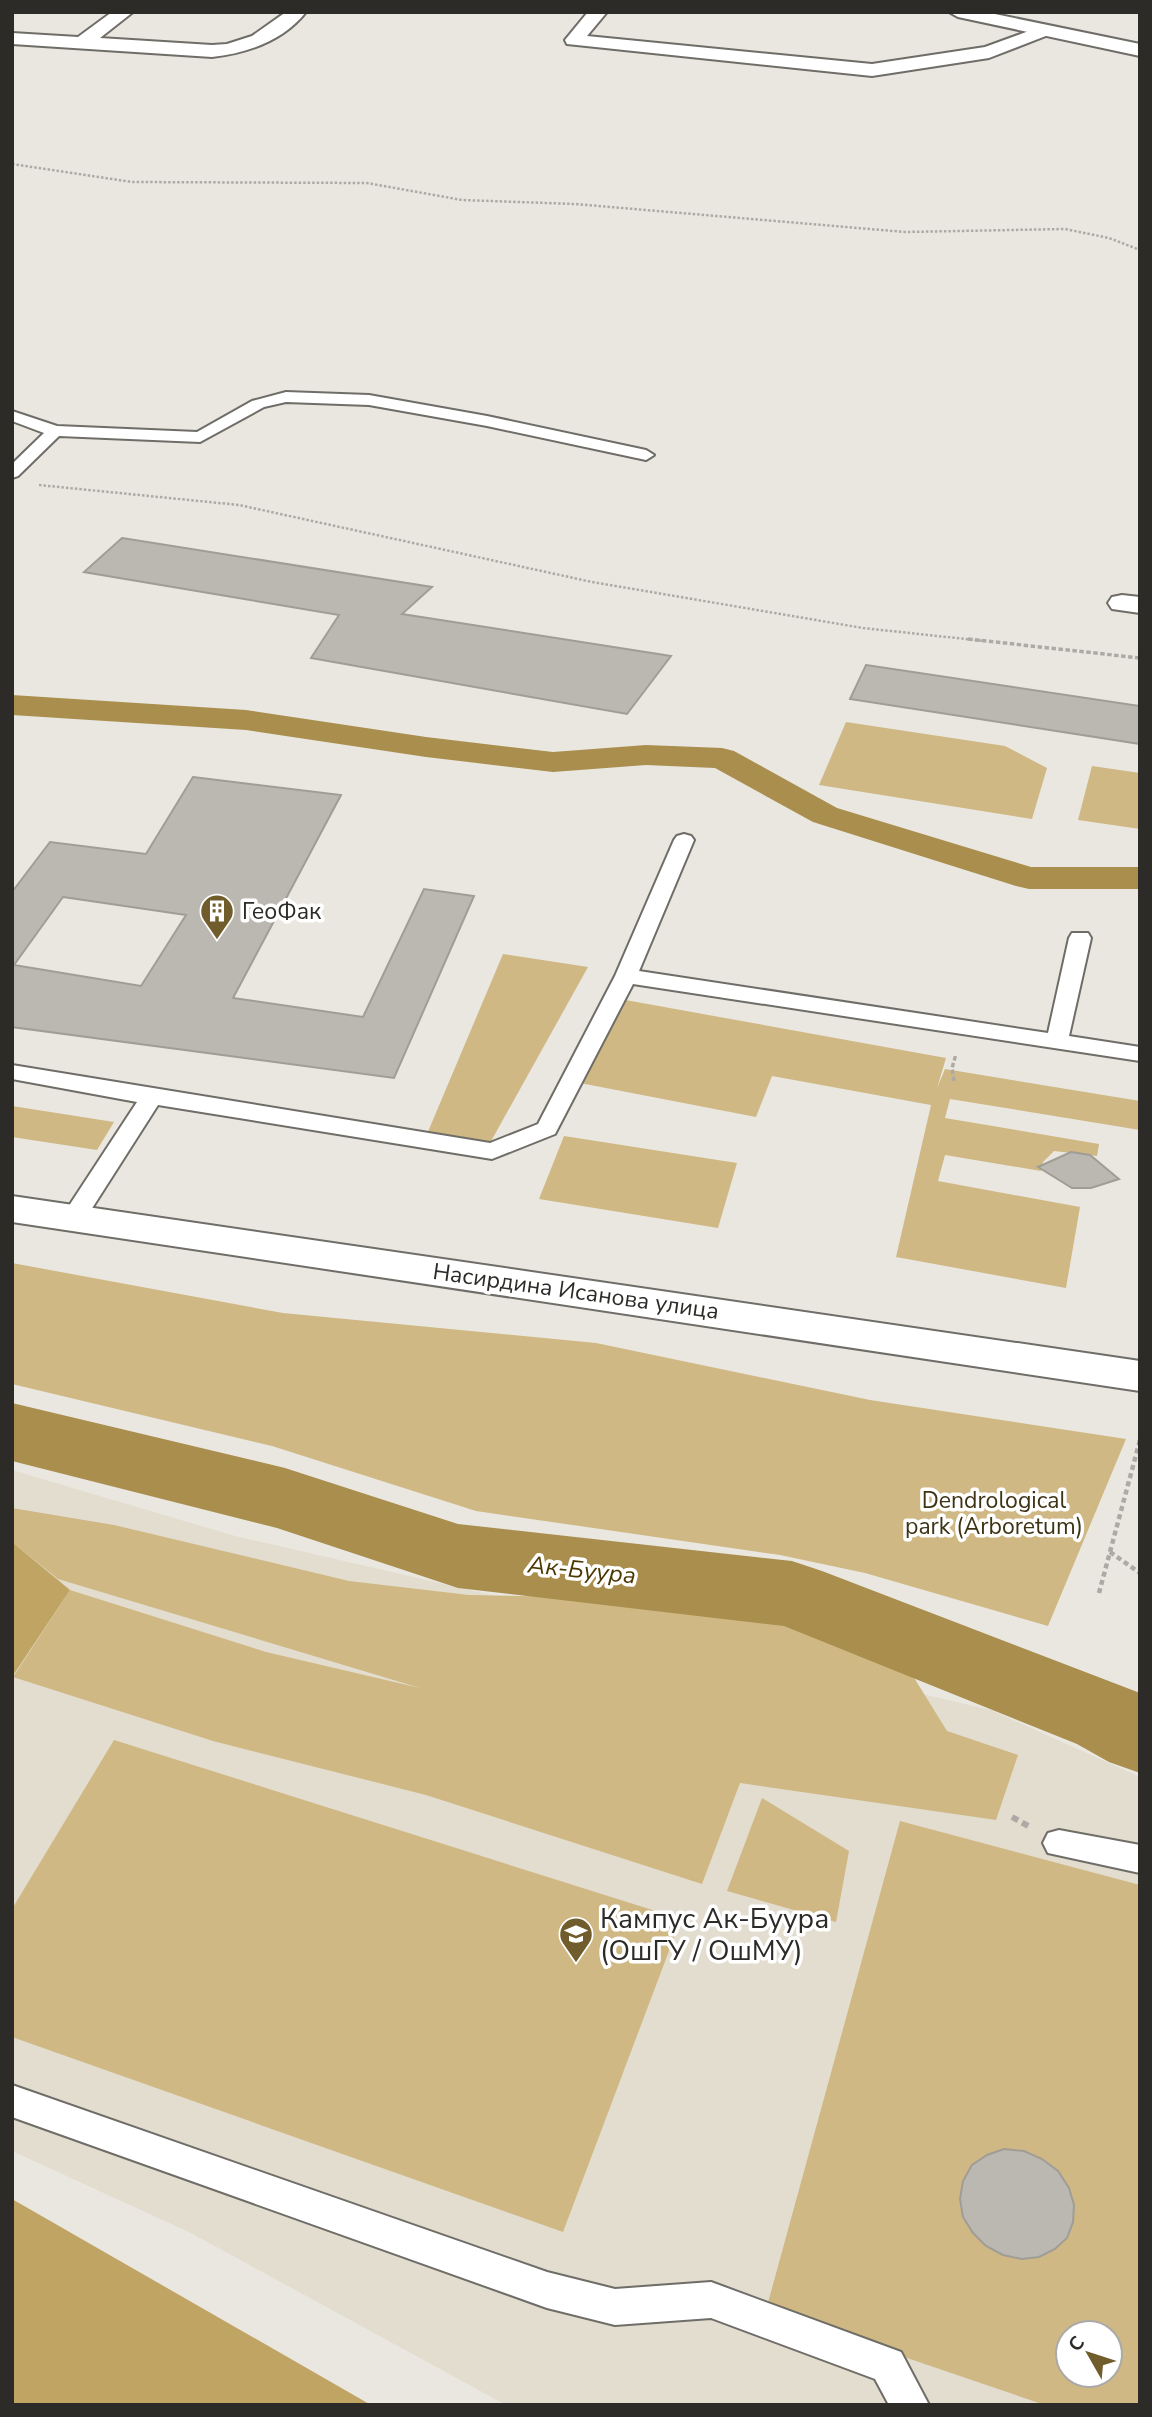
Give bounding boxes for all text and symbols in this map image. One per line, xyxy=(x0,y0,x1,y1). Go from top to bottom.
building icon: ГеоФак xyxy=(198,892,236,941)
place label: ГеоФак xyxy=(242,896,322,927)
street label: Насирдина Исанова улица xyxy=(431,1256,721,1327)
park label: Dendrological park (Arboretum) xyxy=(905,1485,1083,1542)
water label: Ак-Буура xyxy=(525,1548,638,1592)
place label: Кампус Ак-Буура (ОшГУ / ОшМУ) xyxy=(600,1900,829,1970)
school or university icon: Кампус Ак-Буура (ОшГУ / ОшМУ) xyxy=(557,1915,595,1964)
north arrow xyxy=(1054,2319,1124,2389)
text: С xyxy=(1062,2331,1091,2357)

